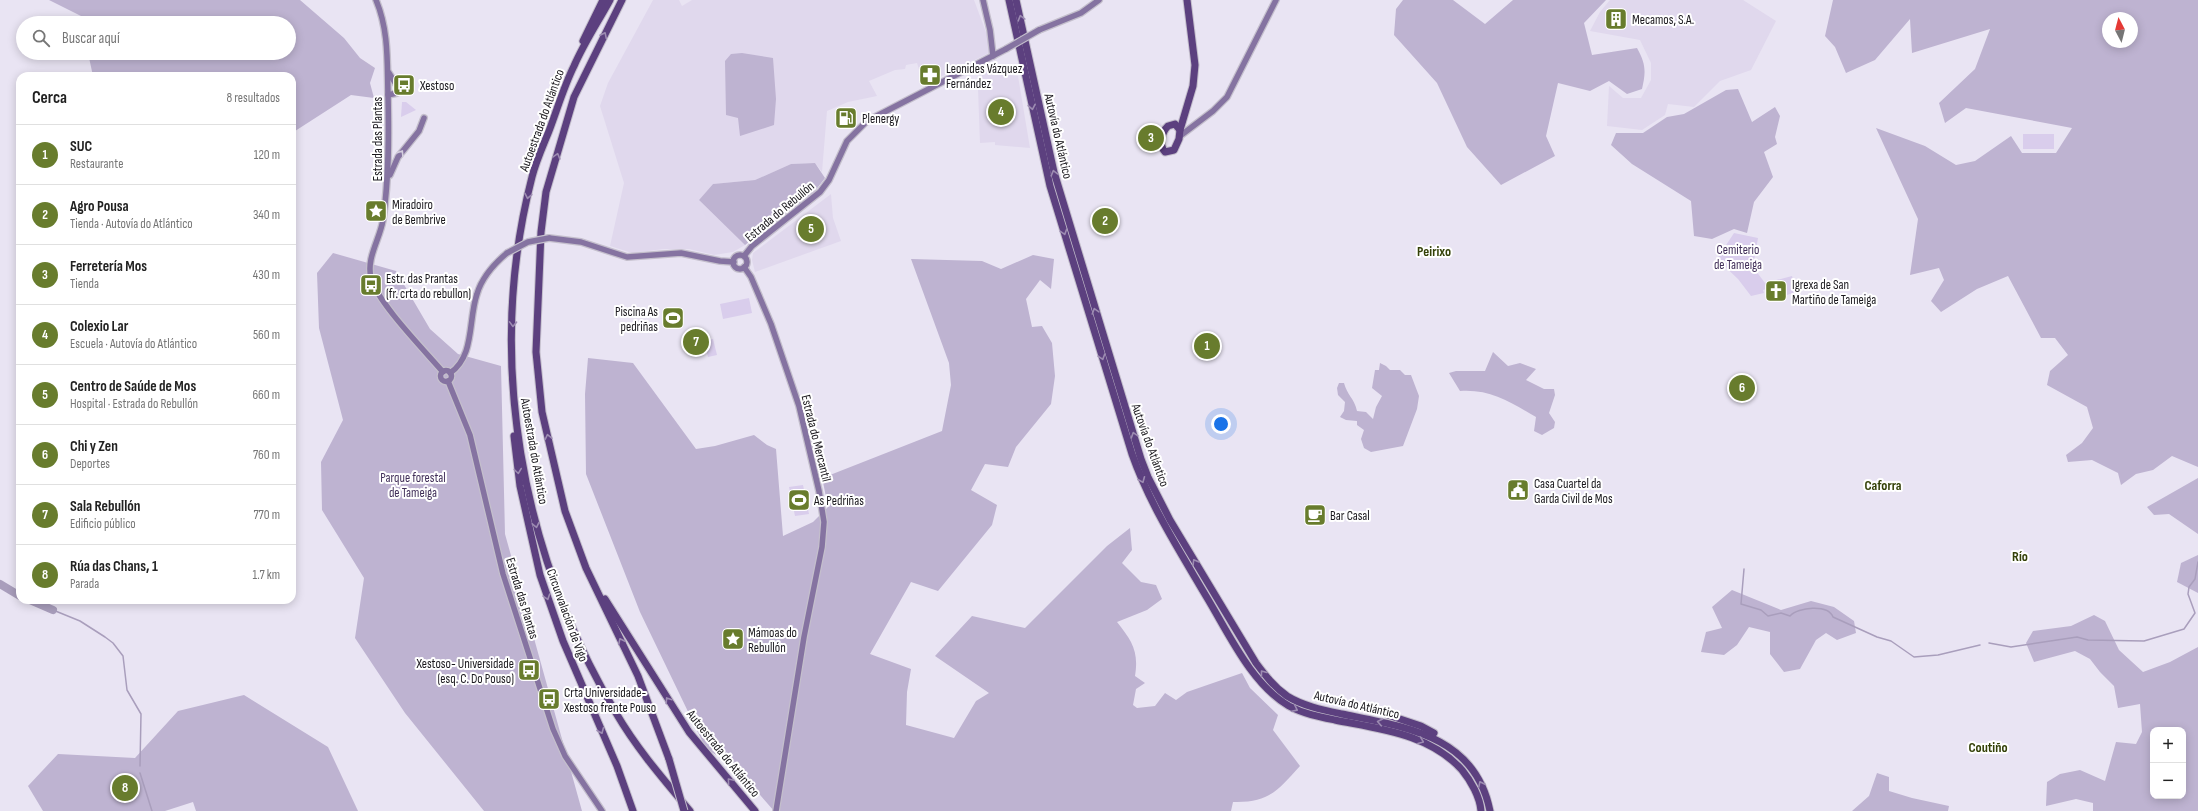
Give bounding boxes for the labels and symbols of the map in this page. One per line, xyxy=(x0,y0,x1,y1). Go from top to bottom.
building icon: Mecamos, S.A. xyxy=(1603,6,1629,32)
place label: Mecamos, S.A. xyxy=(1632,12,1694,28)
north arrow xyxy=(2102,12,2138,48)
one-way arrow xyxy=(1017,15,1026,22)
one-way arrow xyxy=(599,32,607,40)
place label: Leonides Vázquez Fernández xyxy=(946,61,1023,92)
pharmacy icon: Leonides Vázquez Fernández xyxy=(917,62,943,88)
street label: Autoestrada do Atlántico xyxy=(516,67,568,175)
bus stop icon: Xestoso xyxy=(391,72,417,98)
place label: Xestoso xyxy=(419,78,454,94)
street label: Autovía do Atlántico xyxy=(1040,91,1076,180)
street label: Estrada das Plantas xyxy=(370,97,386,181)
pin: 4 xyxy=(988,97,1014,127)
one-way arrow xyxy=(1027,103,1035,110)
fuel station icon: Plenergy xyxy=(833,105,859,131)
place label: Plenergy xyxy=(862,111,899,127)
pin: 3 xyxy=(1138,123,1164,153)
one-way arrow xyxy=(397,150,404,157)
one-way arrow xyxy=(552,153,560,160)
one-way arrow xyxy=(1051,170,1059,176)
street label: Estrada do Rebullón xyxy=(742,178,818,245)
one-way arrow xyxy=(525,192,533,199)
place label: Miradoiro de Bembrive xyxy=(392,197,446,228)
place icon: Miradoiro de Bembrive xyxy=(363,198,389,224)
pin: 2 xyxy=(1092,206,1118,236)
pin: 5 xyxy=(798,214,824,244)
one-way arrow xyxy=(1059,229,1068,236)
park label: Cemiterio de Tameiga xyxy=(1714,242,1762,273)
district label: Peirixo xyxy=(1417,243,1451,260)
place label: Estr. das Prantas (fr. crta do rebullon) xyxy=(386,271,471,302)
bus stop icon: Estr. das Prantas (fr. crta do rebullon) xyxy=(358,272,384,298)
place label: Igrexa de San Martiño de Tameiga xyxy=(1792,277,1876,308)
church icon: Igrexa de San Martiño de Tameiga xyxy=(1763,278,1789,304)
place label: Piscina As pedriñas xyxy=(615,304,658,335)
sports icon: Piscina As pedriñas xyxy=(660,305,686,331)
one-way arrow xyxy=(1091,308,1100,315)
one-way arrow xyxy=(508,321,517,327)
pin: 7 xyxy=(683,327,709,357)
pin: 1 xyxy=(1194,331,1220,361)
one-way arrow xyxy=(1097,353,1106,360)
pin: 6 xyxy=(1729,373,1755,403)
street label: Estrada do Mercantil xyxy=(798,393,835,483)
street label: Autoestrada do Atlántico xyxy=(517,396,551,506)
street label: Autovía do Atlántico xyxy=(1127,401,1172,489)
your location xyxy=(1211,414,1231,434)
one-way arrow xyxy=(1130,432,1139,439)
one-way arrow xyxy=(544,434,552,440)
one-way arrow xyxy=(513,468,522,474)
park label: Parque forestal de Tameiga xyxy=(380,470,446,501)
place label: Casa Cuartel da Garda Civil de Mos xyxy=(1534,476,1613,507)
one-way arrow xyxy=(1137,477,1145,484)
public building icon: Casa Cuartel da Garda Civil de Mos xyxy=(1505,477,1531,503)
district label: Caforra xyxy=(1864,477,1902,494)
sports icon: As Pedriñas xyxy=(786,487,812,513)
place label: As Pedriñas xyxy=(813,493,864,509)
cafe icon: Bar Casal xyxy=(1302,502,1328,528)
place label: Bar Casal xyxy=(1330,508,1370,524)
one-way arrow xyxy=(531,522,540,528)
district label: Río xyxy=(2012,548,2028,565)
street label: Estrada das Plantas xyxy=(502,556,542,641)
one-way arrow xyxy=(1193,559,1200,566)
street label: Circunvalación de Vigo xyxy=(543,567,591,664)
one-way arrow xyxy=(542,594,551,601)
place label: Mámoas do Rebullón xyxy=(748,625,797,656)
place icon: Mámoas do Rebullón xyxy=(720,626,746,652)
one-way arrow xyxy=(618,638,626,646)
place label: Xestoso- Universidade (esq. C. Do Pouso) xyxy=(415,656,514,687)
bus stop icon: Xestoso- Universidade (esq. C. Do Pouso) xyxy=(516,657,542,683)
one-way arrow xyxy=(1261,670,1268,677)
place label: Crta Universidade- Xestoso frente Pouso xyxy=(563,685,656,716)
bus stop icon: Crta Universidade- Xestoso frente Pouso xyxy=(536,686,562,712)
street label: Autovía do Atlántico xyxy=(1312,687,1401,723)
one-way arrow xyxy=(666,697,673,704)
one-way arrow xyxy=(1291,704,1299,712)
street label: Autoestrada do Atlántico xyxy=(683,706,763,800)
one-way arrow xyxy=(1377,719,1383,727)
one-way arrow xyxy=(596,726,604,734)
one-way arrow xyxy=(1418,736,1425,744)
district label: Coutiño xyxy=(1968,739,2008,756)
pin: 8 xyxy=(112,773,138,803)
one-way arrow xyxy=(728,779,735,786)
one-way arrow xyxy=(1478,781,1485,789)

